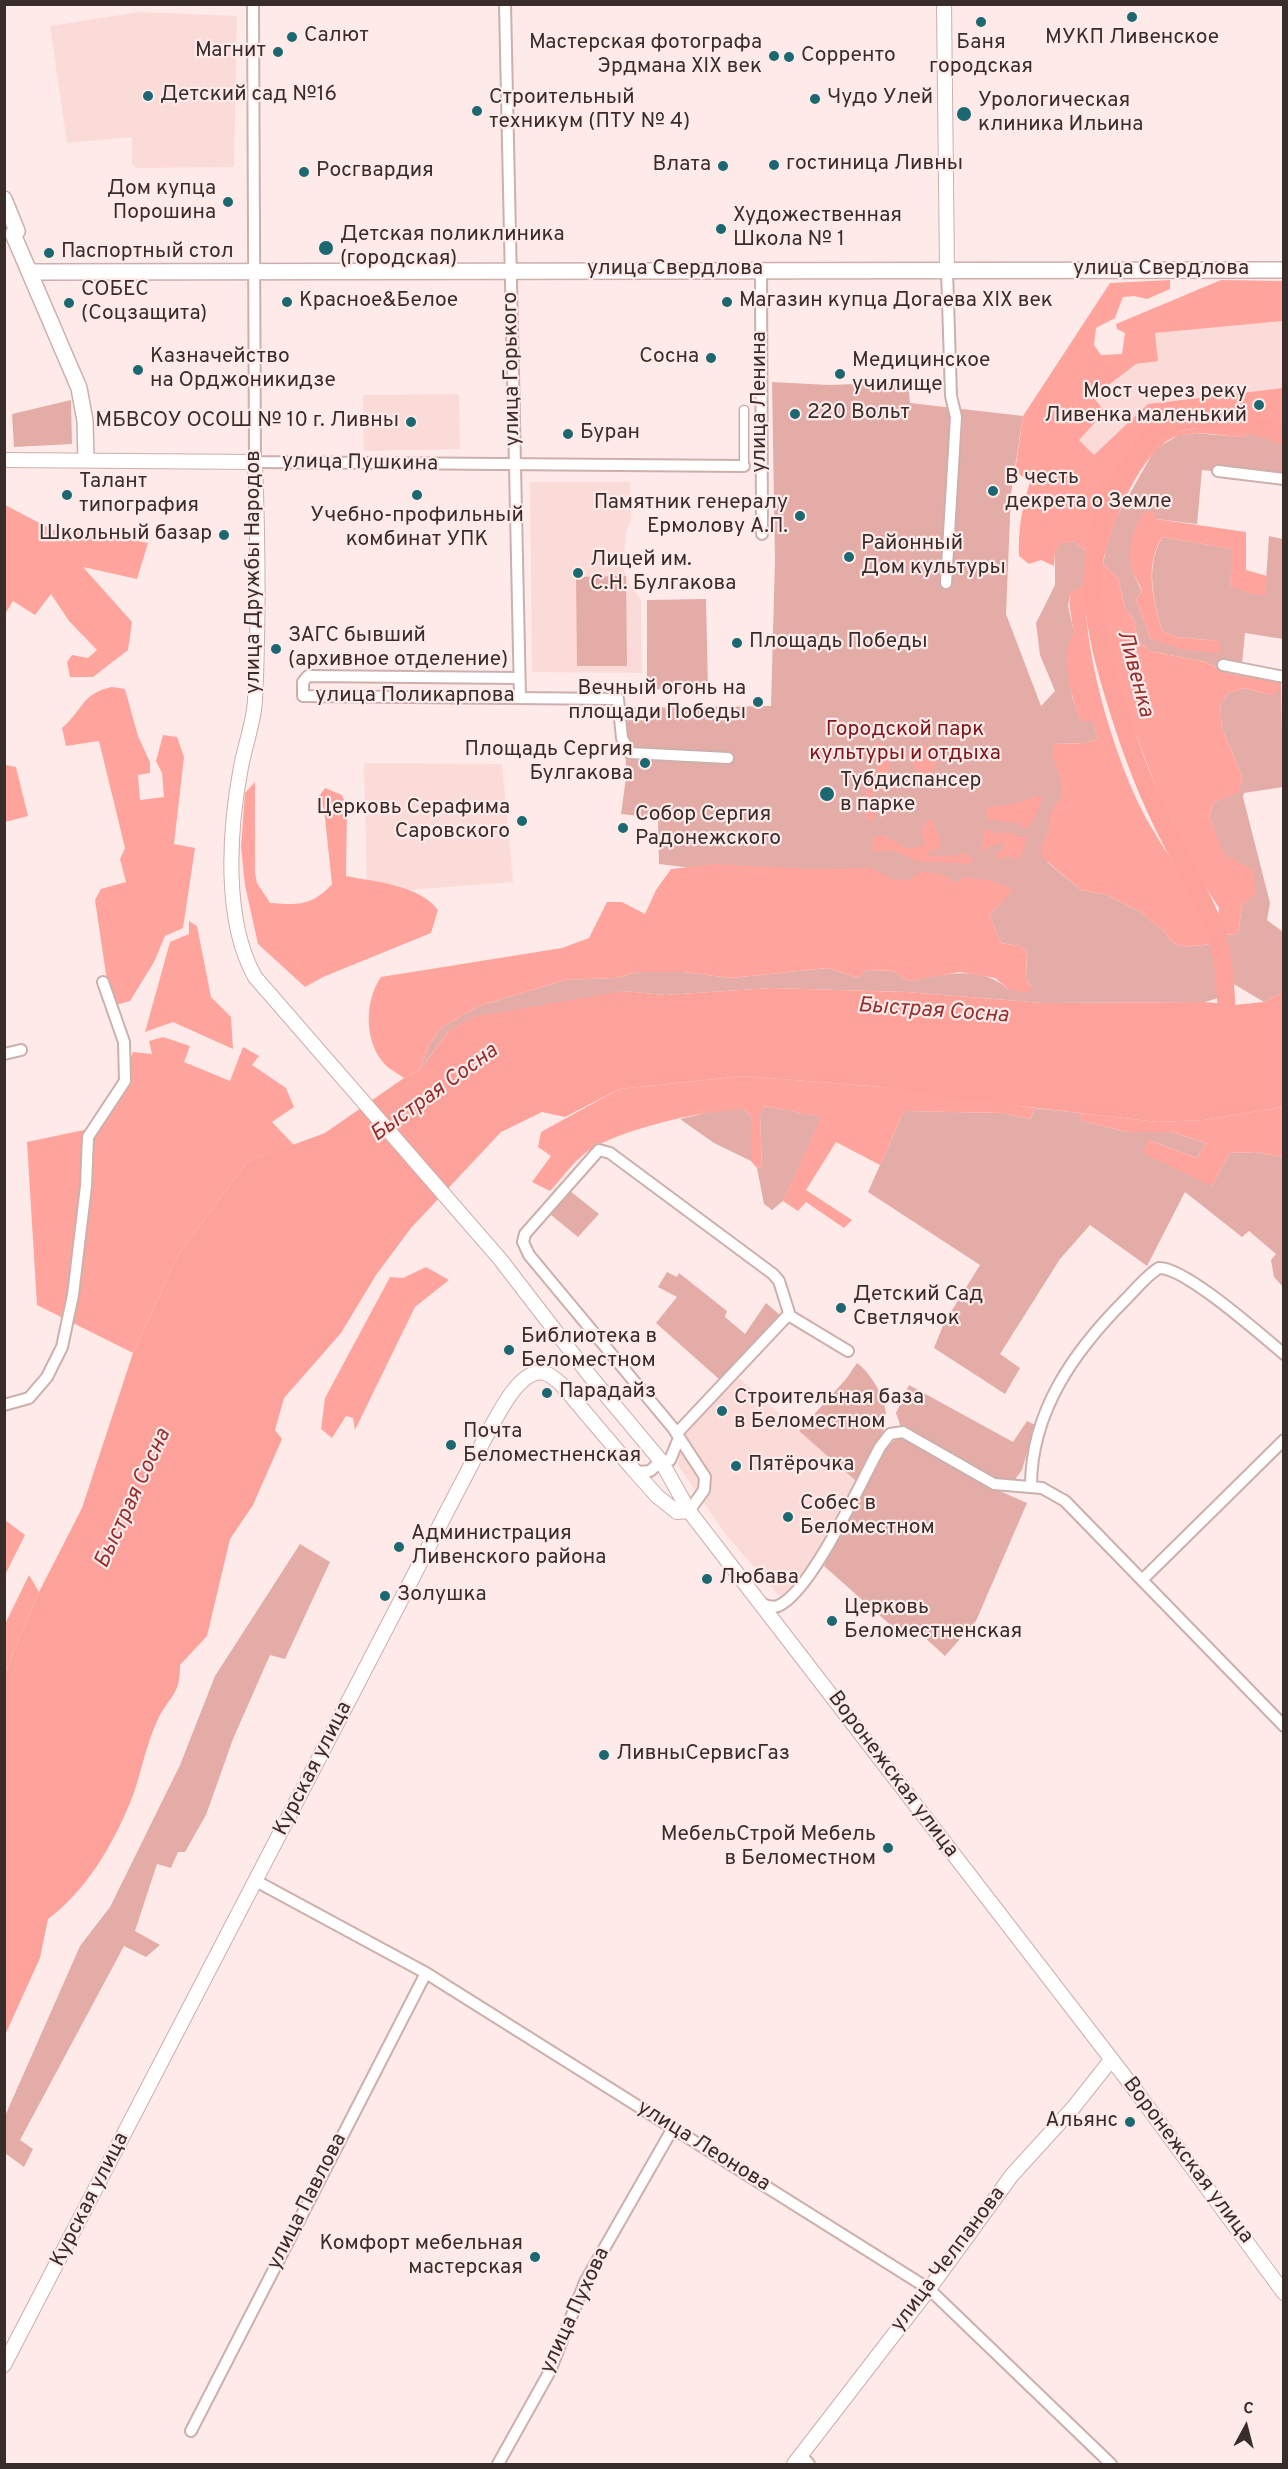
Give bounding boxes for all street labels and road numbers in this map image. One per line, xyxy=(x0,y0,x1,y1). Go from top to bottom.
street label: улица Свердлова xyxy=(587,257,763,283)
street label: улица Свердлова xyxy=(1073,257,1249,283)
street label: улица Горького xyxy=(499,292,527,446)
street label: улица Ленина xyxy=(748,331,774,473)
street label: улица Дружбы Народов xyxy=(242,450,268,694)
street label: улица Пушкина xyxy=(282,450,438,478)
street label: улица Поликарпова xyxy=(315,684,515,710)
street label: Воронежская улица xyxy=(821,1687,963,1863)
street label: Курская улица xyxy=(269,1698,359,1840)
street label: Воронежская улица xyxy=(1116,2073,1258,2249)
street label: улица Леонова xyxy=(632,2096,774,2198)
street label: Курская улица xyxy=(46,2129,136,2271)
street label: улица Павлова xyxy=(263,2129,353,2275)
street label: улица Челпанова xyxy=(886,2183,1012,2337)
street label: улица Пухова xyxy=(536,2244,616,2378)

